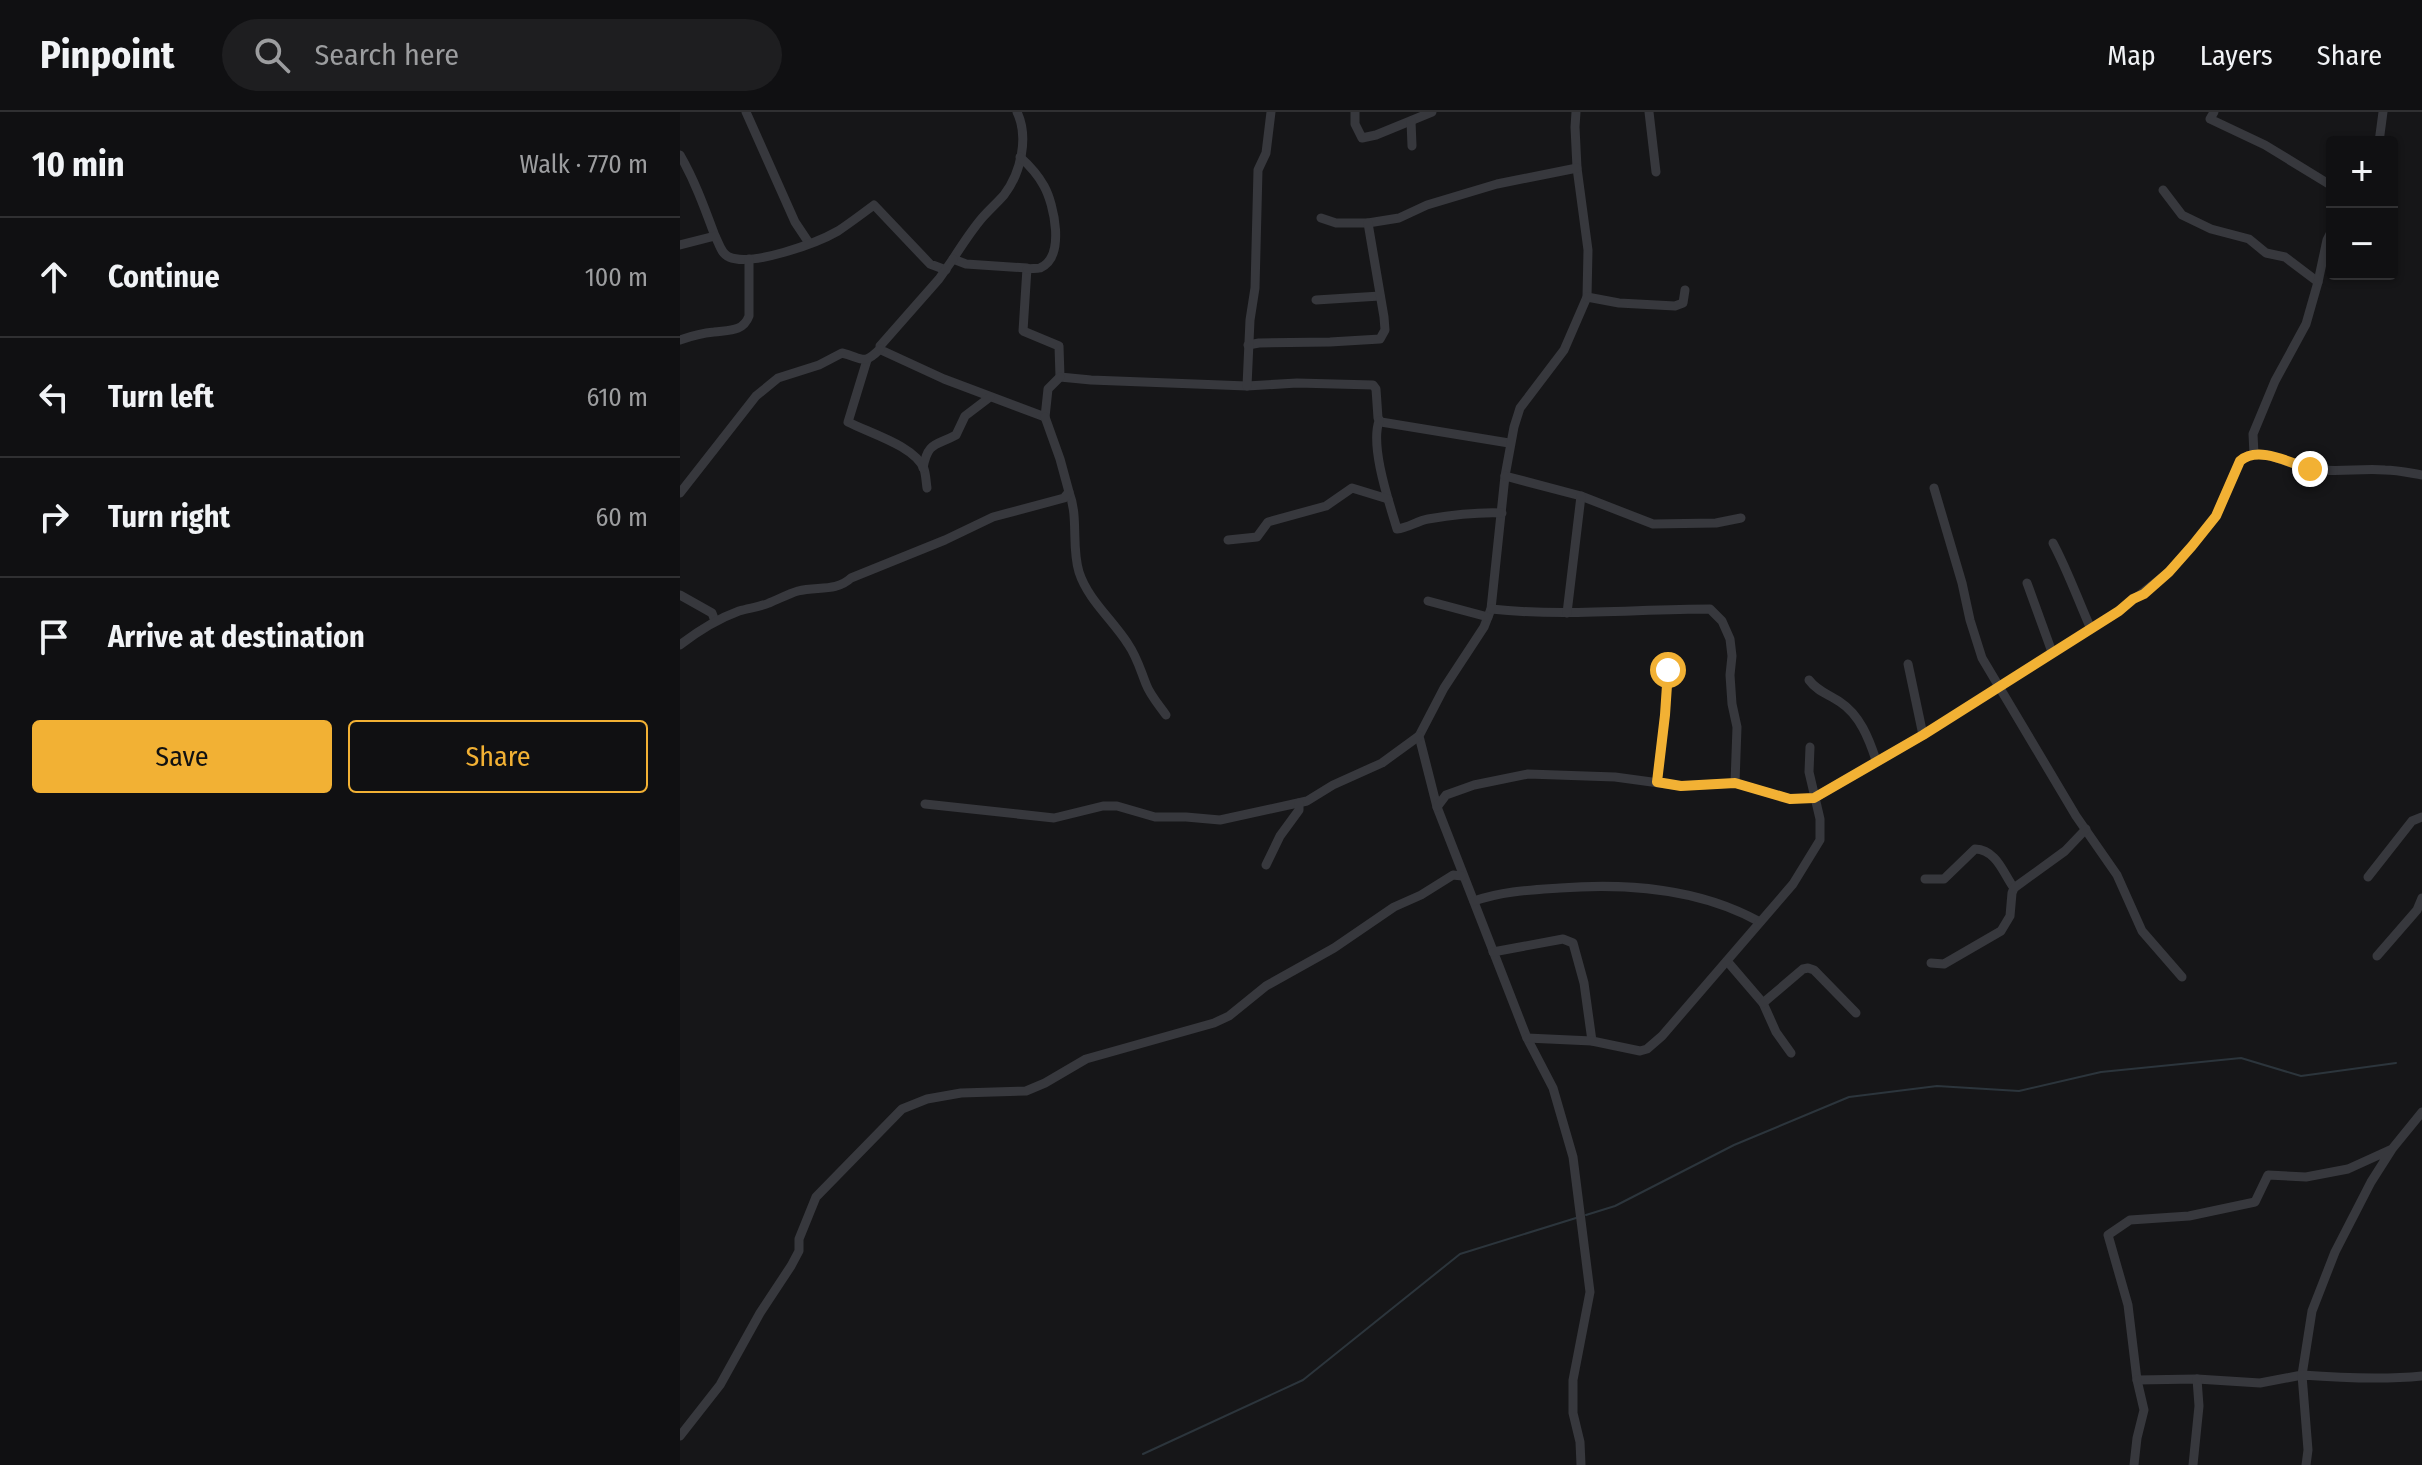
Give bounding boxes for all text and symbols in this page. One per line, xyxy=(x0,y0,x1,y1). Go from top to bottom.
search box xyxy=(222,19,782,91)
text: Pinpoint xyxy=(40,32,174,78)
icon: search xyxy=(250,33,294,77)
text: Search here xyxy=(314,37,459,73)
text: Map xyxy=(2107,39,2156,72)
text: Layers xyxy=(2200,39,2273,72)
text: Share xyxy=(2317,39,2382,72)
map controls xyxy=(2326,136,2398,280)
button: + xyxy=(2326,136,2398,208)
text: 10 min xyxy=(32,144,125,185)
text: Walk · 770 m xyxy=(520,149,648,180)
button: − xyxy=(2326,208,2398,280)
icon: ahead xyxy=(32,255,76,299)
text: Continue xyxy=(108,259,220,295)
text: 100 m xyxy=(585,262,648,293)
icon: left xyxy=(32,375,76,419)
text: Turn left xyxy=(108,379,214,415)
text: 610 m xyxy=(586,382,648,413)
route end xyxy=(2292,451,2328,487)
icon: right xyxy=(32,495,76,539)
text: Turn right xyxy=(108,499,230,535)
text: 60 m xyxy=(595,502,648,533)
icon: arrive xyxy=(32,615,76,659)
text: Arrive at destination xyxy=(108,619,365,655)
route start xyxy=(1650,652,1686,688)
button: Save xyxy=(32,720,332,793)
button: Share xyxy=(348,720,648,793)

